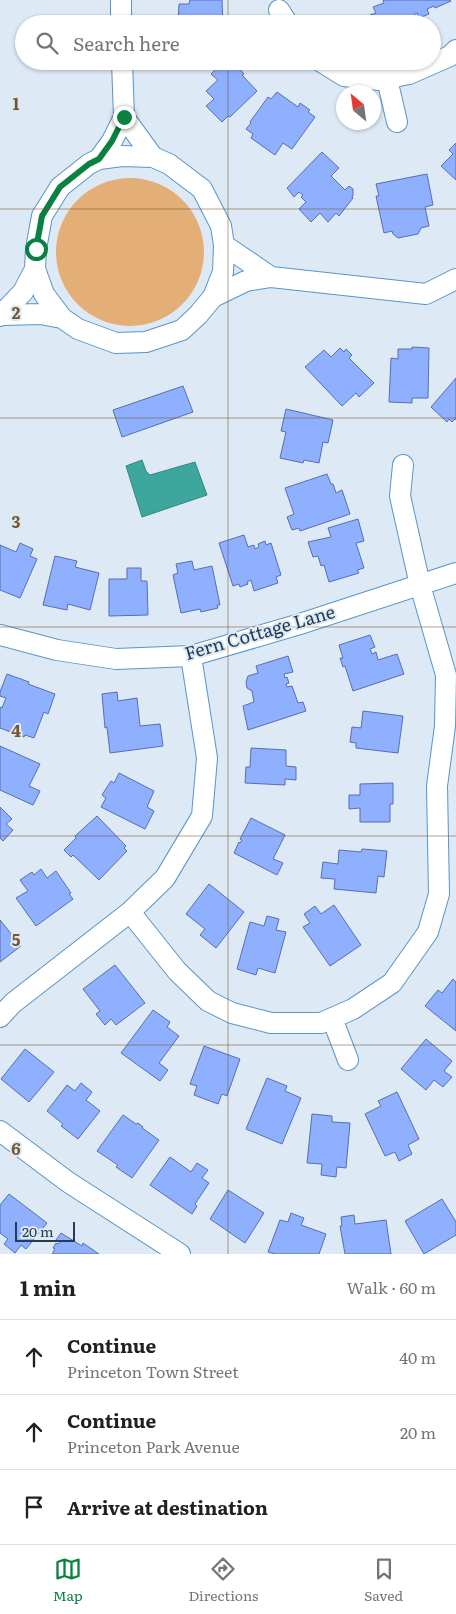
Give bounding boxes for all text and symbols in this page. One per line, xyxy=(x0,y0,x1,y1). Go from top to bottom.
search box xyxy=(15,15,441,70)
icon: search xyxy=(33,29,61,57)
text: Search here xyxy=(73,29,180,57)
north arrow xyxy=(336,85,381,130)
text: 1 xyxy=(13,91,20,115)
route end xyxy=(113,106,136,129)
route start xyxy=(25,238,48,261)
text: 2 xyxy=(12,300,21,324)
text: 3 xyxy=(12,509,21,533)
street label: Fern Cottage Lane xyxy=(181,597,338,666)
text: 4 xyxy=(11,718,21,742)
text: 5 xyxy=(12,927,21,951)
text: 6 xyxy=(11,1136,21,1160)
scale bar xyxy=(15,1219,75,1242)
text: 20 m xyxy=(22,1221,54,1241)
text: 1 min xyxy=(20,1271,76,1302)
text: Walk · 60 m xyxy=(347,1275,436,1299)
text: Continue xyxy=(67,1331,156,1359)
icon: ahead xyxy=(20,1343,48,1371)
text: 40 m xyxy=(399,1345,436,1369)
text: Princeton Town Street xyxy=(67,1359,239,1383)
text: Continue xyxy=(67,1406,156,1434)
icon: ahead xyxy=(20,1418,48,1446)
text: 20 m xyxy=(400,1420,436,1444)
text: Princeton Park Avenue xyxy=(67,1434,240,1458)
icon: arrive xyxy=(20,1493,48,1521)
text: Arrive at destination xyxy=(67,1493,268,1521)
tab: Map xyxy=(53,1555,83,1605)
tab: Directions xyxy=(188,1555,258,1605)
tab: Saved xyxy=(364,1555,403,1605)

